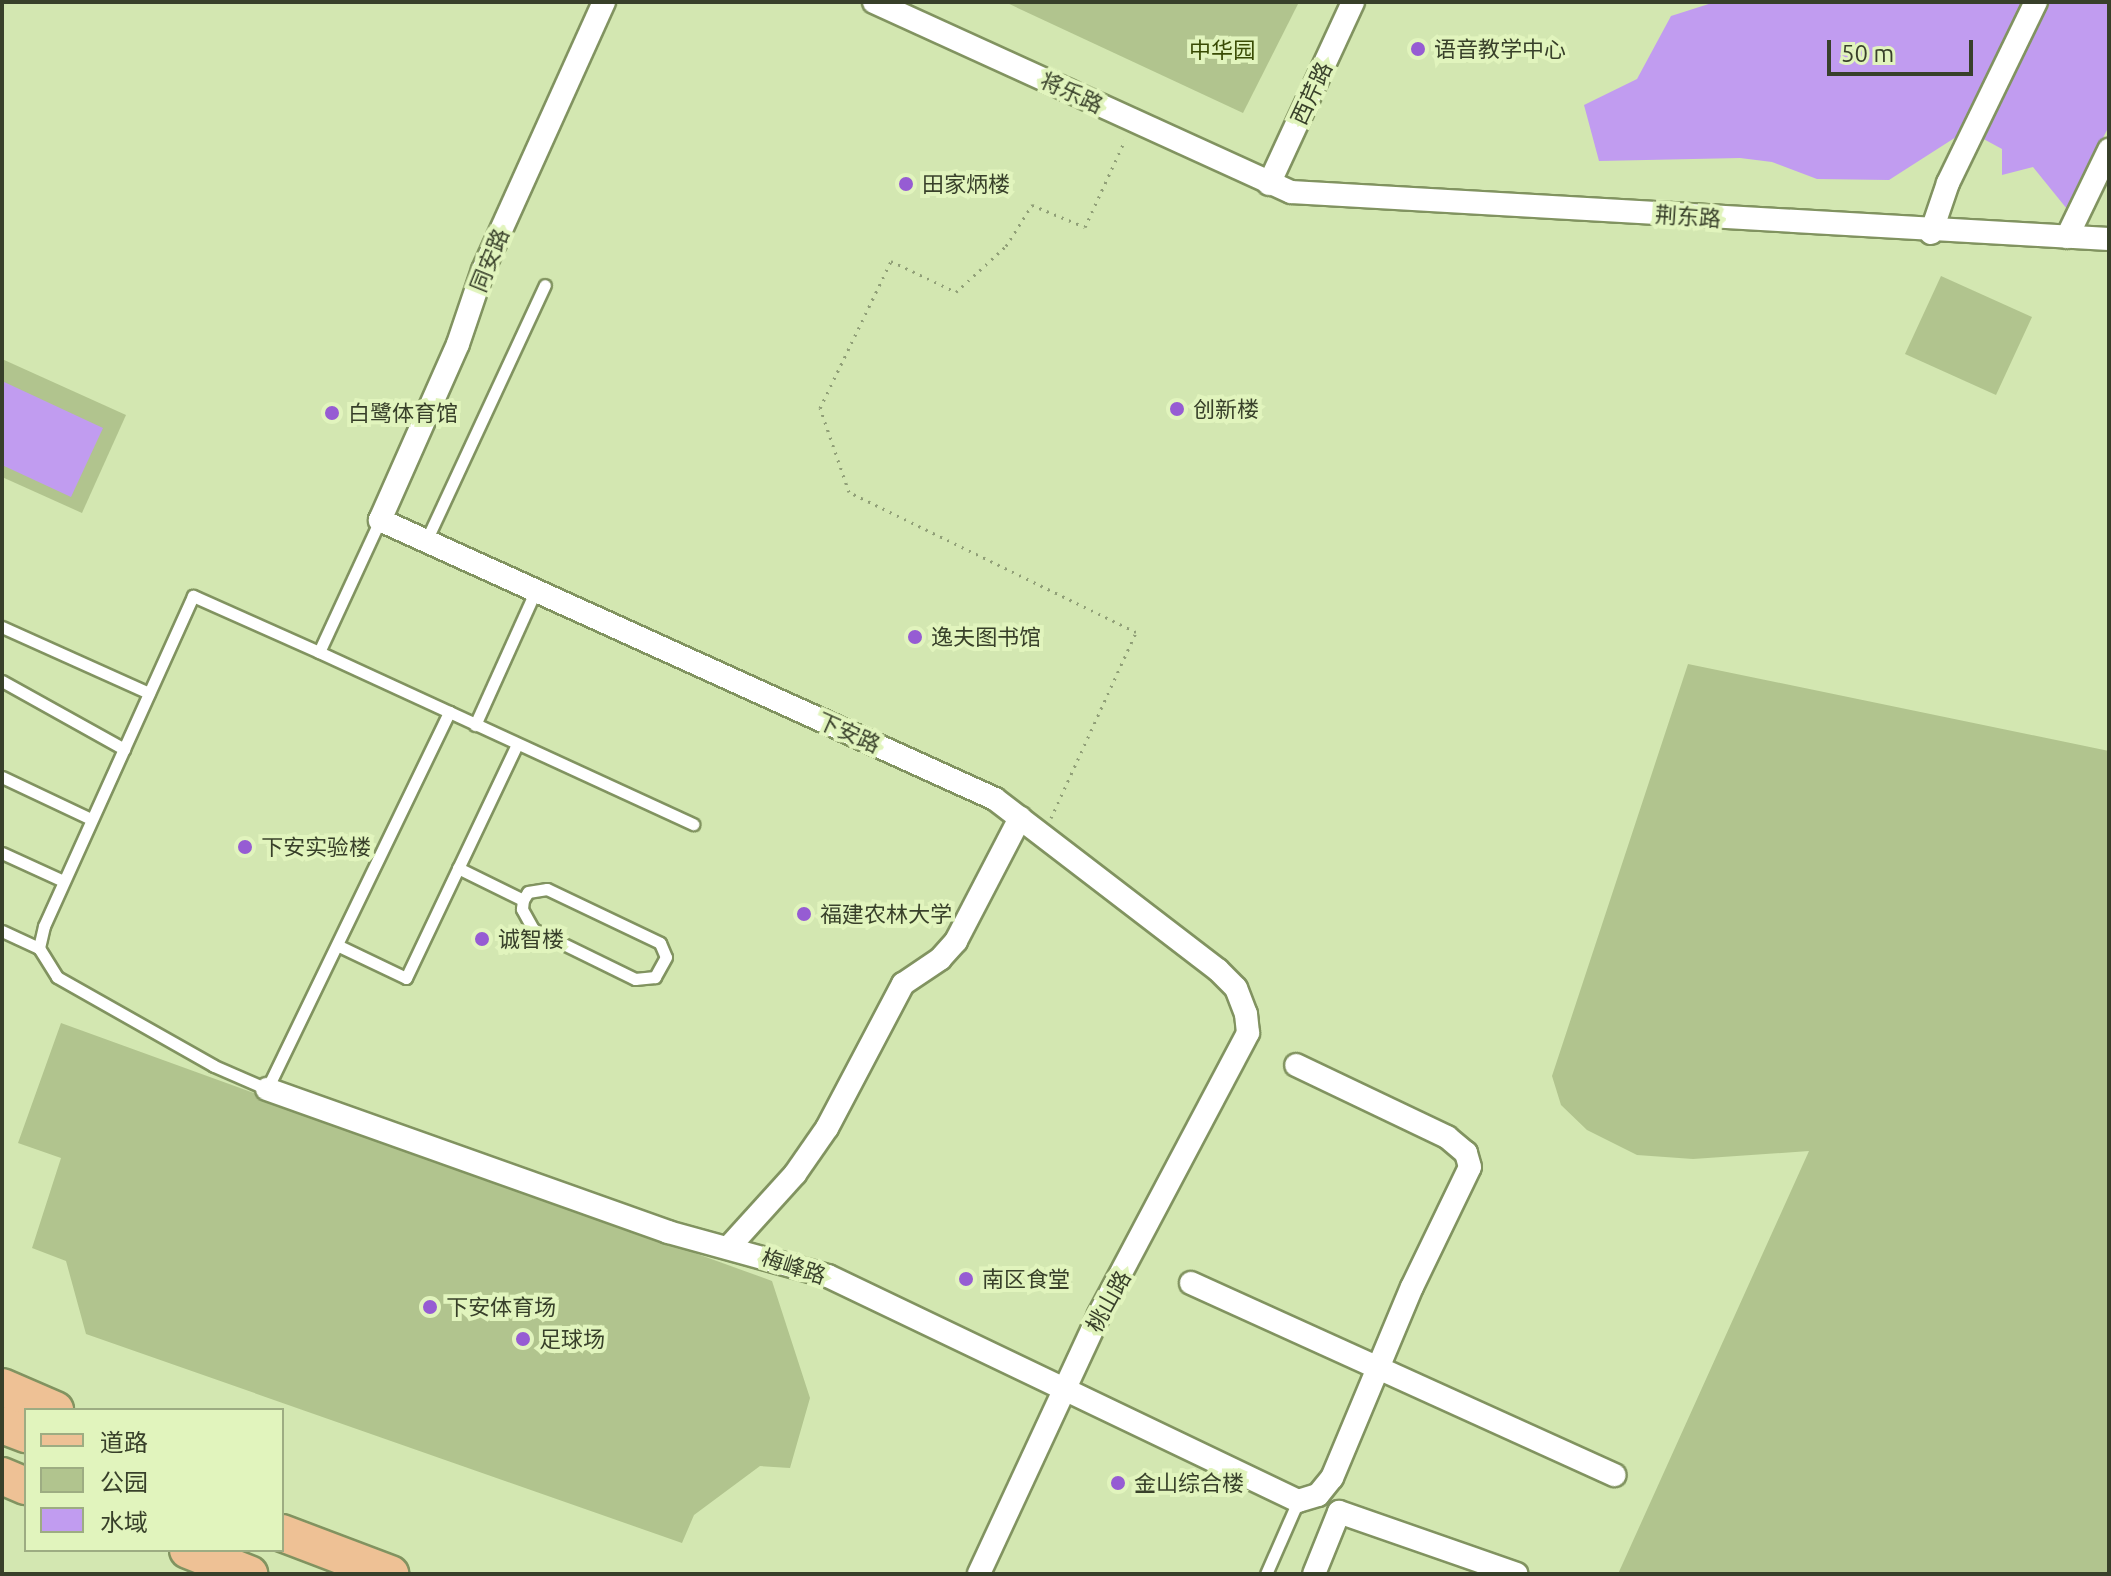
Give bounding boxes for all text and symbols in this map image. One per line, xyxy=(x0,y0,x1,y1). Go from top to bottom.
scale bar xyxy=(1831,24,1977,74)
place label: 语音教学中心 xyxy=(1434,36,1566,62)
park label: 中华园 xyxy=(1189,37,1255,63)
marker: 语音教学中心 xyxy=(1409,40,1427,58)
text: 50 m xyxy=(1841,40,1894,67)
street label: 西芹路 xyxy=(1285,58,1337,128)
street label: 将乐路 xyxy=(1037,66,1107,118)
place label: 田家炳楼 xyxy=(922,171,1010,197)
marker: 田家炳楼 xyxy=(897,175,915,193)
street label: 荆东路 xyxy=(1654,201,1722,231)
street label: 同安路 xyxy=(464,224,514,296)
place label: 创新楼 xyxy=(1193,396,1259,422)
place label: 白鹭体育馆 xyxy=(348,400,458,426)
marker: 创新楼 xyxy=(1168,400,1186,418)
marker: 白鹭体育馆 xyxy=(323,404,341,422)
place label: 逸夫图书馆 xyxy=(931,624,1041,650)
marker: 逸夫图书馆 xyxy=(906,628,924,646)
street label: 下安路 xyxy=(813,707,885,757)
place label: 下安实验楼 xyxy=(261,834,371,860)
marker: 下安实验楼 xyxy=(236,838,254,856)
place label: 福建农林大学 xyxy=(820,901,952,927)
marker: 福建农林大学 xyxy=(795,905,813,923)
place label: 诚智楼 xyxy=(498,926,564,952)
marker: 诚智楼 xyxy=(473,930,491,948)
street label: 梅峰路 xyxy=(759,1243,829,1289)
place label: 南区食堂 xyxy=(982,1266,1070,1292)
street label: 桃山路 xyxy=(1080,1266,1136,1336)
marker: 南区食堂 xyxy=(957,1270,975,1288)
place label: 下安体育场 xyxy=(446,1294,556,1320)
marker: 下安体育场 xyxy=(421,1298,439,1316)
place label: 足球场 xyxy=(539,1326,605,1352)
marker: 足球场 xyxy=(514,1330,532,1348)
legend xyxy=(24,1408,284,1552)
text: 道路 xyxy=(100,1429,148,1456)
text: 公园 xyxy=(100,1469,148,1496)
place label: 金山综合楼 xyxy=(1134,1470,1244,1496)
marker: 金山综合楼 xyxy=(1109,1474,1127,1492)
text: 水域 xyxy=(100,1509,148,1536)

